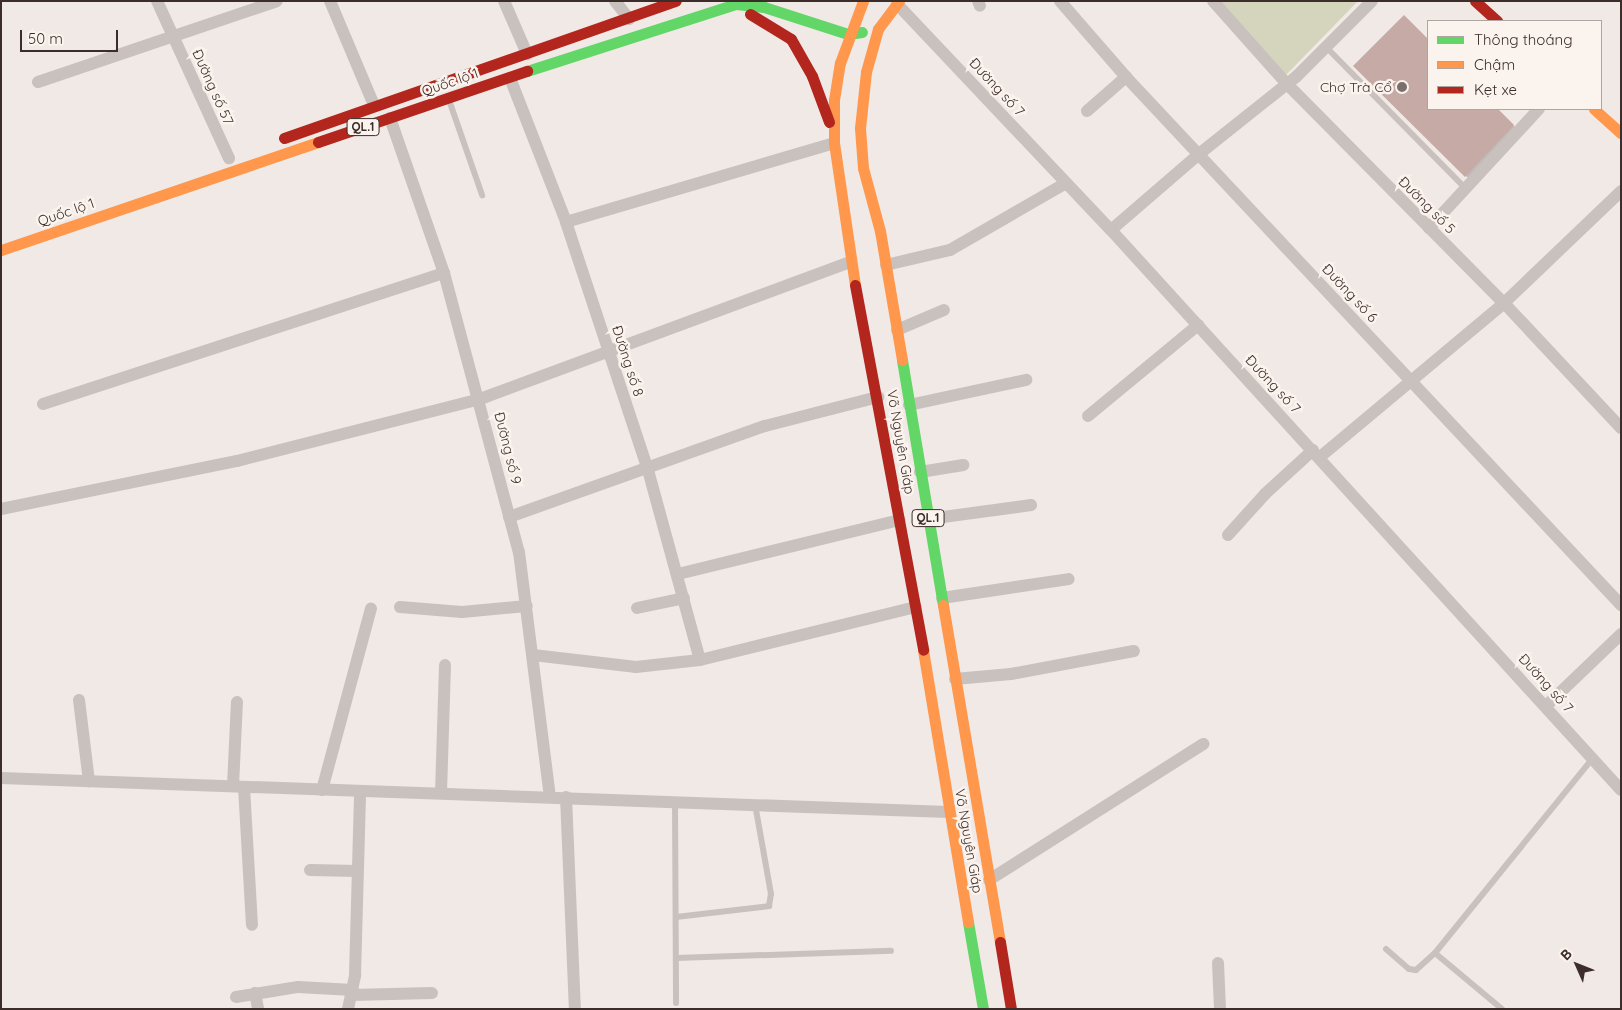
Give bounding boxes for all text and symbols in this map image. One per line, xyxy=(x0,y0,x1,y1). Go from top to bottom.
scale bar xyxy=(22,20,120,52)
legend xyxy=(1427,20,1602,110)
text: 50 m xyxy=(28,29,63,48)
text: Thông thoáng xyxy=(1474,30,1573,49)
street label: Đường số 57 xyxy=(189,47,237,127)
street label: Đường số 7 xyxy=(966,55,1028,119)
text: Chậm xyxy=(1474,55,1515,74)
street label: Quốc lộ 1 xyxy=(419,64,481,100)
place label: Chợ Trà Cổ xyxy=(1320,79,1392,95)
text: Kẹt xe xyxy=(1474,80,1517,99)
marker: Chợ Trà Cổ xyxy=(1396,81,1408,93)
road number: QL.1 xyxy=(346,118,380,136)
street label: Đường số 5 xyxy=(1395,173,1459,237)
street label: Quốc lộ 1 xyxy=(35,194,97,230)
street label: Đường số 6 xyxy=(1319,260,1381,326)
street label: Đường số 8 xyxy=(609,323,647,399)
street label: Đường số 7 xyxy=(1242,352,1304,416)
street label: Võ Nguyên Giáp xyxy=(884,388,918,496)
street label: Đường số 9 xyxy=(491,410,525,486)
road number: QL.1 xyxy=(910,508,946,528)
street label: Đường số 7 xyxy=(1515,650,1577,716)
street label: Võ Nguyên Giáp xyxy=(952,787,986,895)
north arrow xyxy=(1552,940,1602,990)
text: B xyxy=(1557,945,1576,964)

